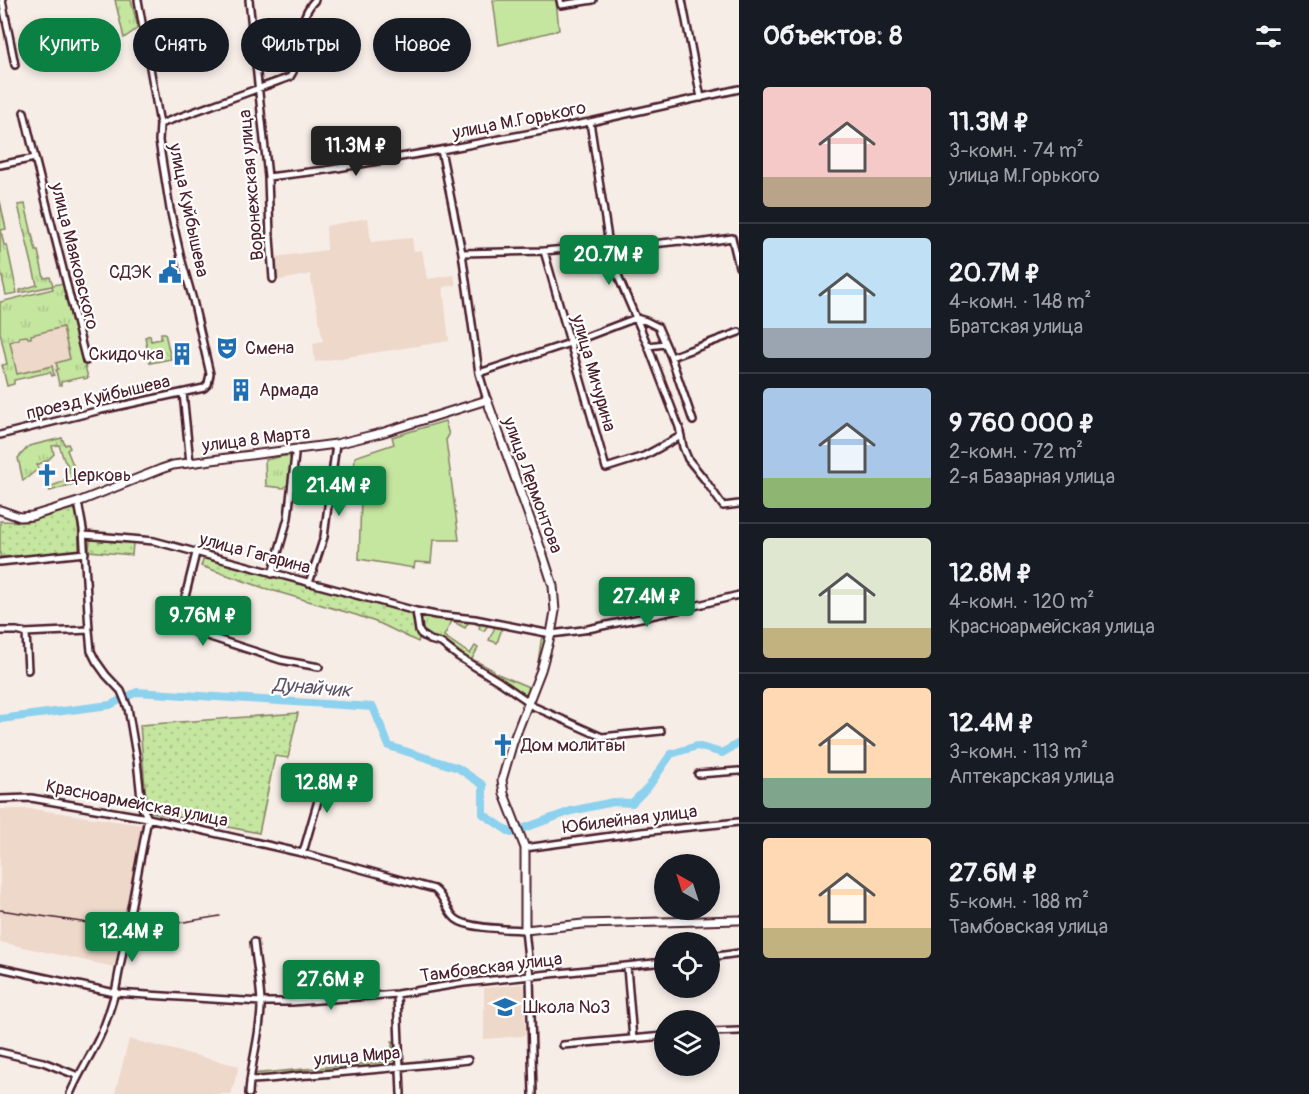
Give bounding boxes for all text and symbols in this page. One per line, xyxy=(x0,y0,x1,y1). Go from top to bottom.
chip: Купить xyxy=(18,18,121,72)
chip: Снять xyxy=(133,18,229,72)
chip: Фильтры xyxy=(241,18,361,72)
chip: Новое xyxy=(373,18,471,72)
text: Объектов: 8 xyxy=(763,20,902,52)
icon: filters xyxy=(1252,20,1285,53)
street label: улица М.Горького xyxy=(449,96,588,145)
text: 11.3M ₽ xyxy=(949,106,1030,138)
street label: Воронежская улица xyxy=(233,109,270,261)
icon: home xyxy=(811,111,883,183)
pin: 11.3M ₽ xyxy=(301,126,411,177)
text: 11.3M ₽ xyxy=(325,133,387,158)
text: 3-комн. · 74 m² xyxy=(949,138,1084,163)
street label: улица Куйбышева xyxy=(163,140,214,279)
text: улица М.Горького xyxy=(949,163,1100,188)
street label: улица Маяковского xyxy=(45,179,104,332)
pin: 20.7M ₽ xyxy=(554,235,664,286)
text: 20.7M ₽ xyxy=(574,242,644,267)
text: 20.7M ₽ xyxy=(949,257,1041,289)
public building icon: СДЭК xyxy=(157,259,183,285)
place label: СДЭК xyxy=(109,261,152,284)
icon: home xyxy=(811,262,883,334)
text: 4-комн. · 148 m² xyxy=(949,289,1091,314)
street label: улица Мичурина xyxy=(566,311,621,434)
text: Братская улица xyxy=(949,314,1083,339)
theatre icon: Смена xyxy=(214,335,240,361)
place label: Смена xyxy=(245,337,294,360)
building icon: Скидочка xyxy=(169,341,195,367)
place label: Скидочка xyxy=(88,343,164,366)
street label: проезд Куйбышева xyxy=(24,370,172,425)
building icon: Армада xyxy=(228,377,254,403)
place label: Армада xyxy=(259,379,319,402)
text: 9 760 000 ₽ xyxy=(949,407,1095,439)
icon: home xyxy=(811,412,883,484)
street label: улица Лермонтова xyxy=(497,413,568,556)
street label: улица 8 Марта xyxy=(200,421,312,458)
text: 2-комн. · 72 m² xyxy=(949,439,1083,464)
church icon: Церковь xyxy=(34,462,60,488)
place label: Церковь xyxy=(65,464,131,487)
text: 2-я Базарная улица xyxy=(949,464,1115,489)
pin: 21.4M ₽ xyxy=(284,466,394,517)
text: 21.4M ₽ xyxy=(306,473,372,498)
street label: улица Гагарина xyxy=(196,527,313,579)
text: 12.8M ₽ xyxy=(949,557,1032,589)
icon: home xyxy=(811,562,883,634)
pin: 27.4M ₽ xyxy=(592,577,702,628)
text: 27.4M ₽ xyxy=(613,584,681,609)
text: 4-комн. · 120 m² xyxy=(949,589,1094,614)
pin: 9.76M ₽ xyxy=(148,596,258,647)
text: 9.76M ₽ xyxy=(169,603,237,628)
text: Красноармейская улица xyxy=(949,614,1155,639)
water label: Дунайчик xyxy=(271,672,354,703)
text: 12.4M ₽ xyxy=(949,707,1034,739)
icon: home xyxy=(811,712,883,784)
church icon: Дом молитвы xyxy=(490,732,516,758)
place label: Дом молитвы xyxy=(520,734,626,757)
text: 3-комн. · 113 m² xyxy=(949,739,1088,764)
pin: 12.8M ₽ xyxy=(272,763,382,814)
text: Аптекарская улица xyxy=(949,764,1114,789)
text: 12.8M ₽ xyxy=(295,770,359,795)
street label: Красноармейская улица xyxy=(44,775,230,832)
street label: Юбилейная улица xyxy=(561,800,699,839)
north arrow xyxy=(654,854,720,920)
map controls xyxy=(654,854,720,1076)
text: 27.6M ₽ xyxy=(949,857,1038,889)
icon: home xyxy=(811,862,883,934)
text: 5-комн. · 188 m² xyxy=(949,889,1089,914)
pin: 12.4M ₽ xyxy=(77,912,187,963)
text: Тамбовская улица xyxy=(949,914,1108,939)
text: 12.4M ₽ xyxy=(99,919,165,944)
button: locate xyxy=(654,932,720,998)
street label: Тамбовская улица xyxy=(419,947,563,988)
pin: 27.6M ₽ xyxy=(276,960,386,1011)
text: 27.6M ₽ xyxy=(297,967,365,992)
school or university icon: Школа №3 xyxy=(492,994,518,1020)
place label: Школа №3 xyxy=(523,996,610,1019)
button: layers xyxy=(654,1010,720,1076)
street label: улица Мира xyxy=(312,1041,401,1072)

